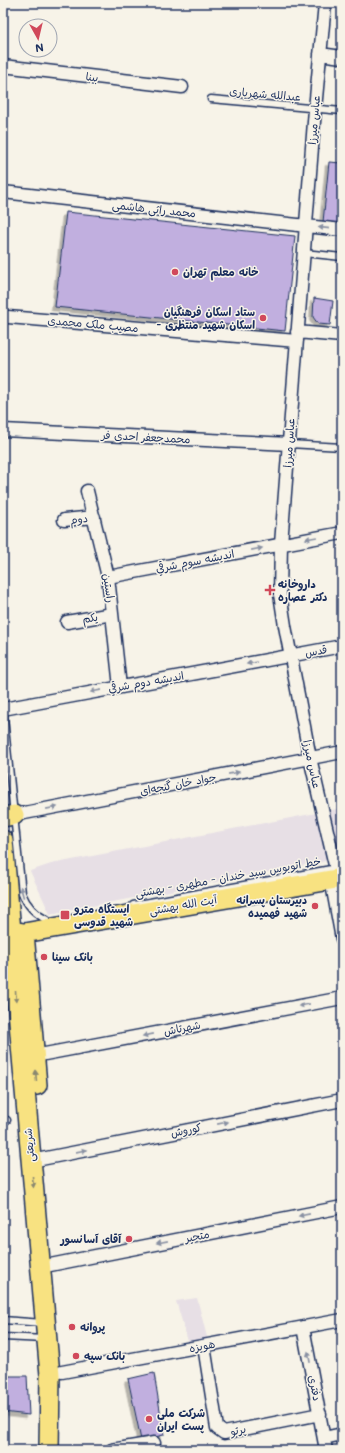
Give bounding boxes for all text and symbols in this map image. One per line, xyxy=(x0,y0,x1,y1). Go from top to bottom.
north arrow xyxy=(18,18,58,58)
text: N xyxy=(34,40,45,56)
street label: بینا xyxy=(85,68,99,86)
street label: عبدالله شهریاری xyxy=(229,83,301,105)
street label: عباس میرزا xyxy=(304,95,324,145)
street label: محمد راثی هاشمی xyxy=(111,197,197,221)
one-way arrow xyxy=(318,225,330,231)
place label: خانه معلم تهران xyxy=(183,264,259,281)
marker: خانه معلم تهران xyxy=(170,267,180,277)
place label: ستاد اسکان فرهنگیان - اسکان شهید منتظری xyxy=(157,304,255,332)
street label: مصیب ملک محمدی xyxy=(47,312,139,336)
marker: ستاد اسکان فرهنگیان - اسکان شهید منتظری xyxy=(258,313,268,323)
street label: عباس میرزا xyxy=(279,418,299,468)
street label: محمدجعفر احدی فر xyxy=(100,427,191,446)
street label: دوم xyxy=(69,510,89,529)
one-way arrow xyxy=(305,536,317,542)
one-way arrow xyxy=(251,545,263,551)
street label: اندیشه سوم شرقي xyxy=(154,546,236,577)
street label: راستین xyxy=(100,572,119,604)
place label: داروخانه دکتر عصاره xyxy=(278,576,327,604)
marker: داروخانه دکتر عصاره xyxy=(265,585,275,595)
street label: یکم xyxy=(81,609,99,628)
street label: قدس xyxy=(303,641,328,660)
one-way arrow xyxy=(246,660,258,666)
street label: انديشه دوم شرقي xyxy=(107,667,185,698)
one-way arrow xyxy=(90,689,102,695)
street label: عباس میرزا xyxy=(299,738,325,790)
street label: جواد خان گنجه‌ای xyxy=(138,769,218,799)
one-way arrow xyxy=(228,770,241,776)
one-way arrow xyxy=(46,805,58,811)
street label: خط اتوبوس سید خندان - مطهری - بهشتی xyxy=(134,853,322,901)
one-way arrow xyxy=(19,886,25,899)
street label: آیت الله بهشتی xyxy=(148,891,219,919)
place label: دبیرستان پسرانه شهید فهمیده xyxy=(236,892,307,920)
place label: ایستگاه مترو شهید قدوسی xyxy=(73,901,133,930)
marker: دبیرستان پسرانه شهید فهمیده xyxy=(310,901,320,911)
marker: ایستگاه مترو شهید قدوسی xyxy=(59,909,71,921)
place label: بانک سینا xyxy=(52,949,93,964)
marker: بانک سینا xyxy=(39,952,49,962)
one-way arrow xyxy=(13,991,20,1003)
one-way arrow xyxy=(298,1002,310,1008)
street label: شهرتاش xyxy=(162,1017,202,1038)
one-way arrow xyxy=(142,1032,155,1038)
one-way arrow xyxy=(33,1070,40,1082)
street label: کوروش xyxy=(169,1119,203,1141)
one-way arrow xyxy=(217,1120,229,1126)
street label: شریعتی xyxy=(20,1127,38,1163)
one-way arrow xyxy=(75,1147,88,1153)
one-way arrow xyxy=(29,1176,36,1188)
one-way arrow xyxy=(298,1212,310,1218)
street label: متحیر xyxy=(182,1226,211,1245)
place label: آقای آسانسور xyxy=(60,1231,122,1247)
marker: آقای آسانسور xyxy=(124,1234,134,1244)
one-way arrow xyxy=(156,1240,169,1246)
place label: پروانه xyxy=(80,1319,106,1335)
marker: پروانه xyxy=(67,1322,77,1332)
street label: هویزه xyxy=(188,1336,216,1356)
place label: بانک سپه xyxy=(84,1348,125,1364)
marker: بانک سپه xyxy=(71,1351,81,1361)
one-way arrow xyxy=(305,1351,311,1363)
street label: دفتری xyxy=(306,1374,325,1402)
place label: شرکت ملی پست ایران xyxy=(157,1405,205,1434)
marker: شرکت ملی پست ایران xyxy=(144,1414,154,1424)
street label: پرتو xyxy=(228,1421,247,1439)

